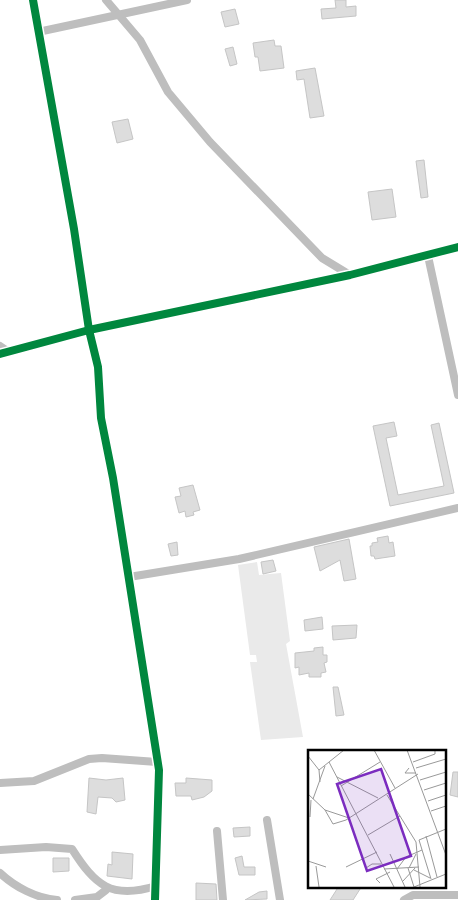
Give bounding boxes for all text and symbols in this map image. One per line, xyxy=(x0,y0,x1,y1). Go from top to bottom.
inset map xyxy=(308,750,446,888)

